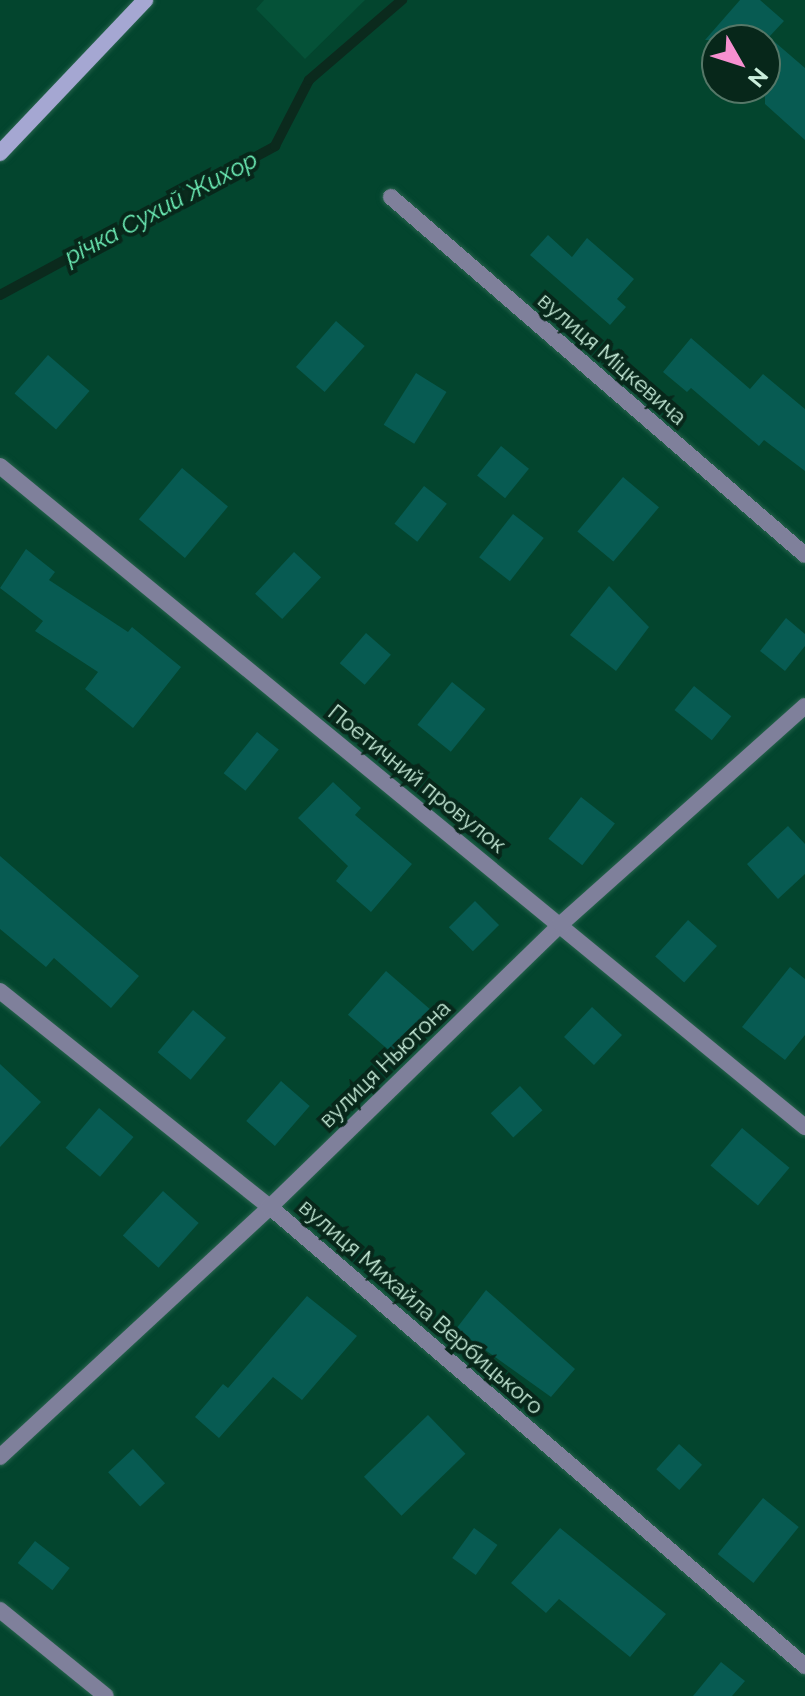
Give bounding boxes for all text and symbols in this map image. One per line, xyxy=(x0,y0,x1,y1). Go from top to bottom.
north arrow xyxy=(701,24,781,104)
text: N xyxy=(743,63,773,93)
water label: річка Сухий Жихор xyxy=(60,145,262,271)
street label: вулиця Міцкевича xyxy=(532,287,692,431)
street label: Поетичний провулок xyxy=(323,699,511,859)
street label: вулиця Ньютона xyxy=(314,995,456,1133)
street label: вулиця Михайла Вербицького xyxy=(294,1194,548,1420)

